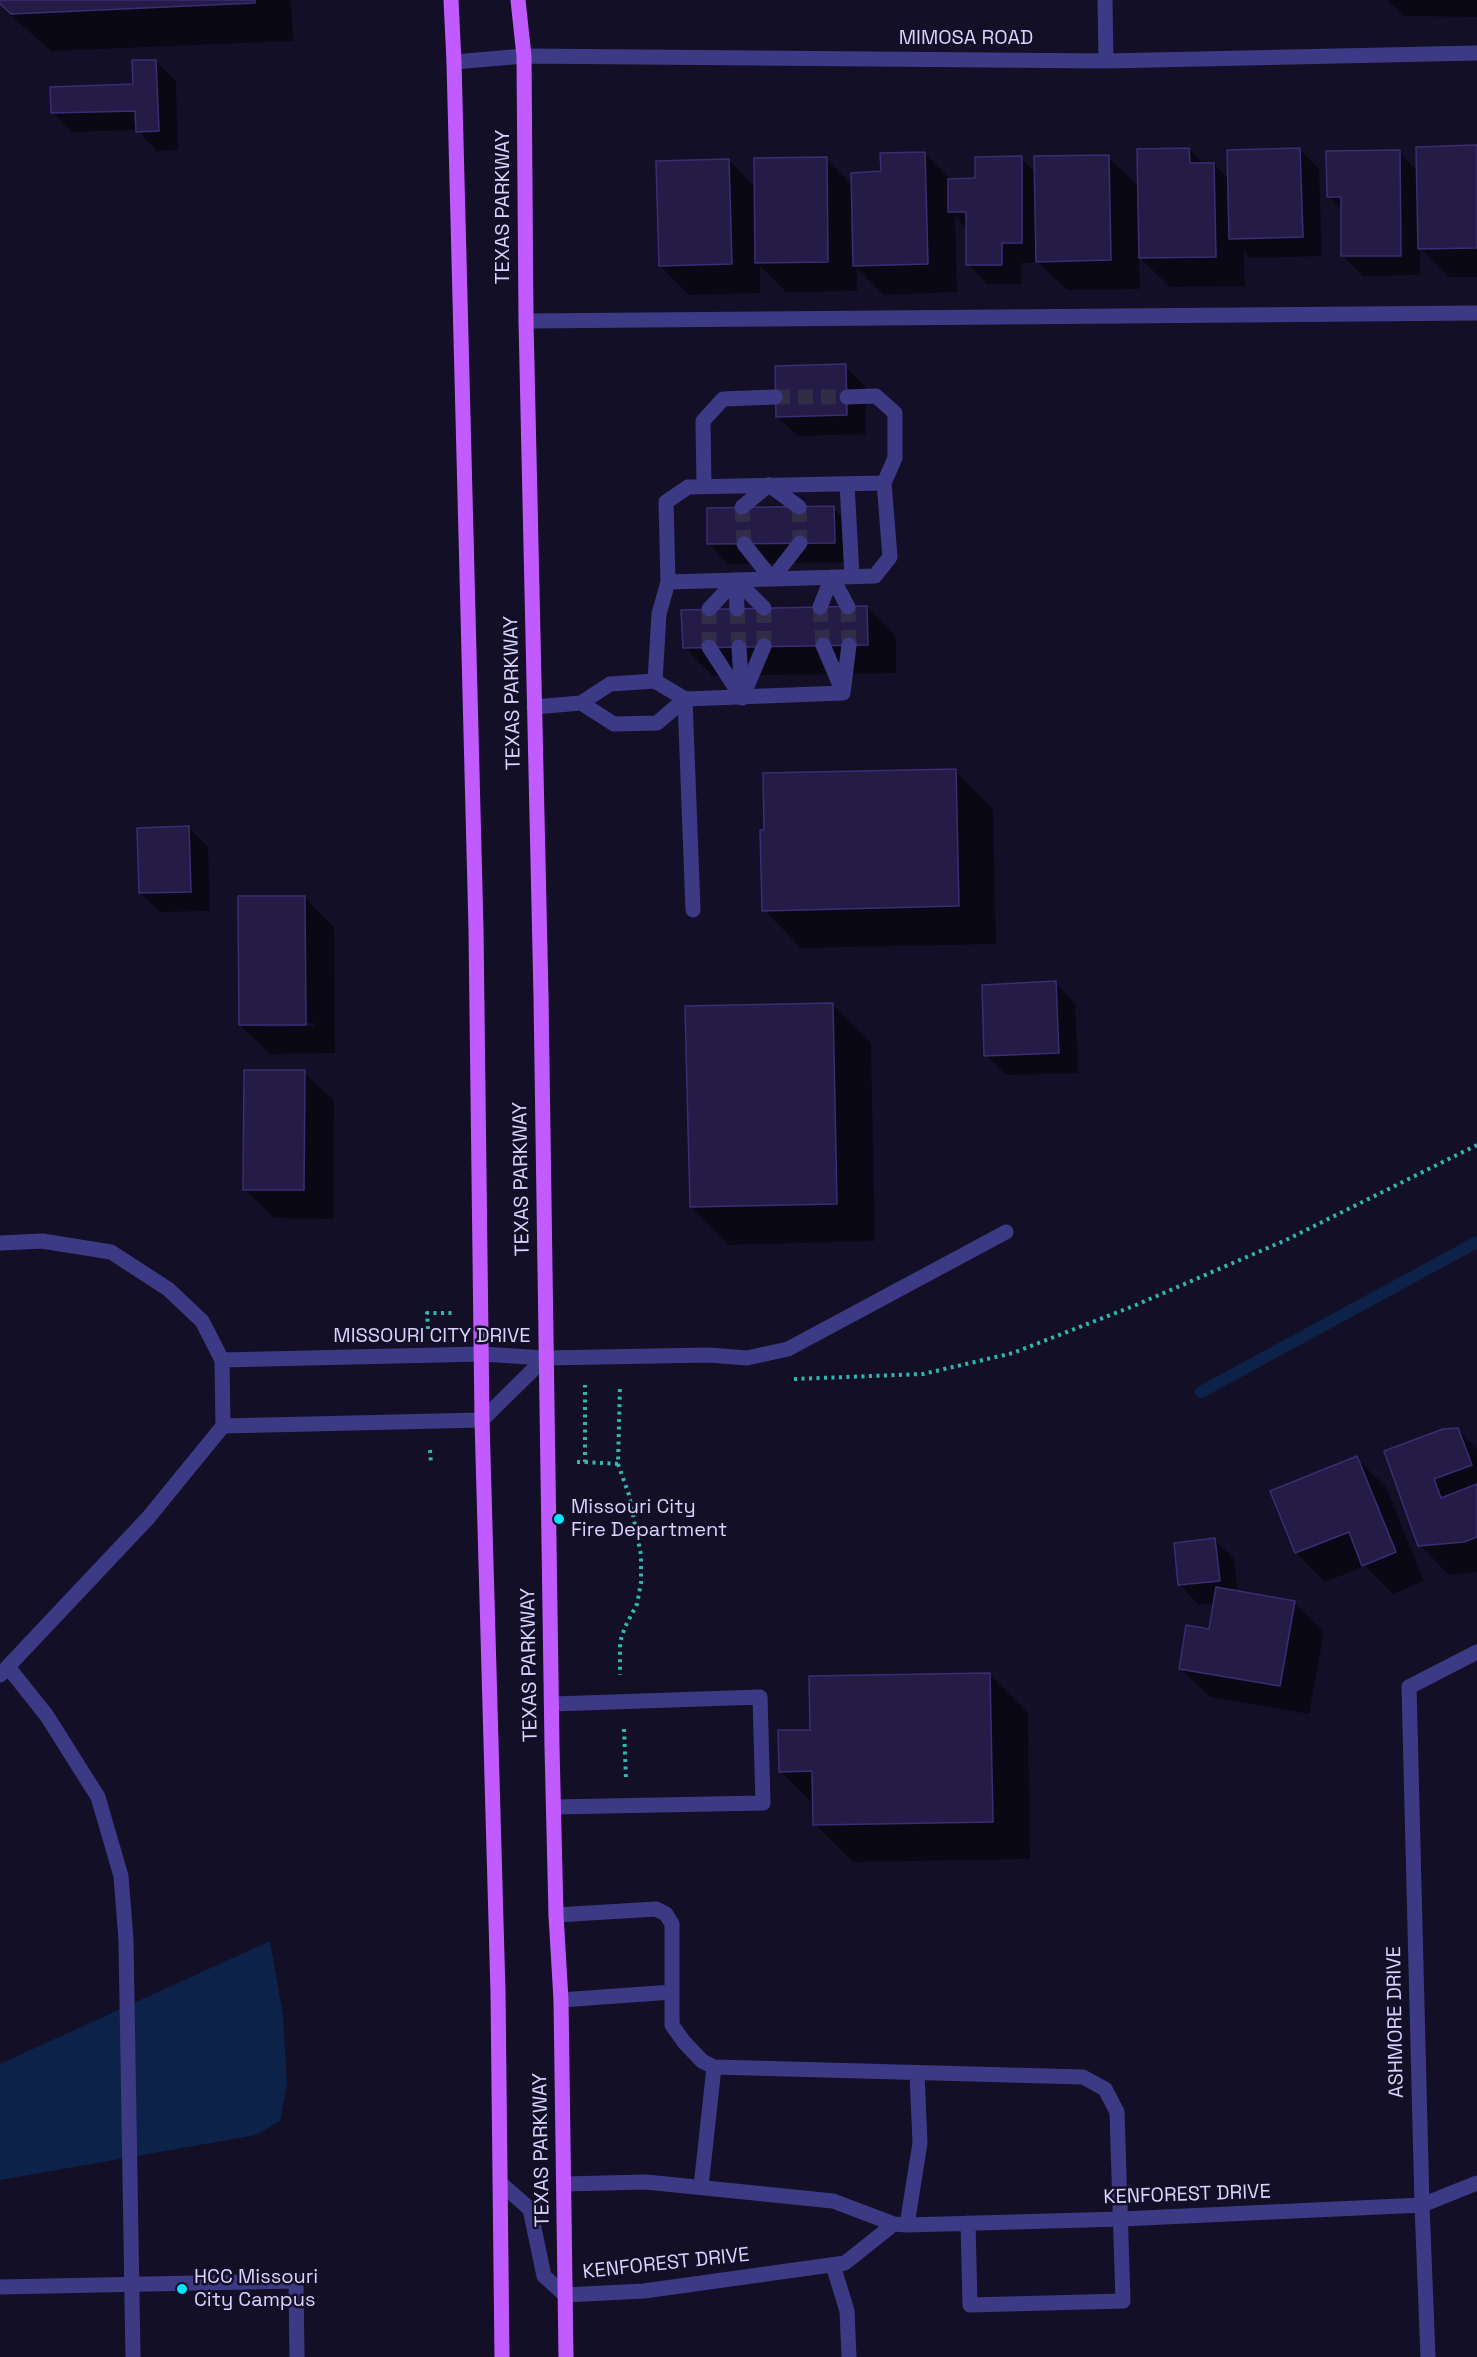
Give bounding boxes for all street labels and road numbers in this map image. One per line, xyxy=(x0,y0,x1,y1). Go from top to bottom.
street label: MIMOSA ROAD xyxy=(899,27,1033,51)
street label: TEXAS PARKWAY xyxy=(492,130,516,284)
street label: TEXAS PARKWAY xyxy=(500,616,526,770)
street label: TEXAS PARKWAY xyxy=(509,1102,535,1256)
street label: MISSOURI CITY DRIVE xyxy=(333,1325,531,1349)
street label: TEXAS PARKWAY xyxy=(517,1588,543,1742)
street label: ASHMORE DRIVE xyxy=(1383,1946,1409,2098)
street label: TEXAS PARKWAY xyxy=(529,2073,555,2227)
street label: KENFOREST DRIVE xyxy=(1103,2180,1271,2210)
street label: KENFOREST DRIVE xyxy=(581,2243,751,2285)

